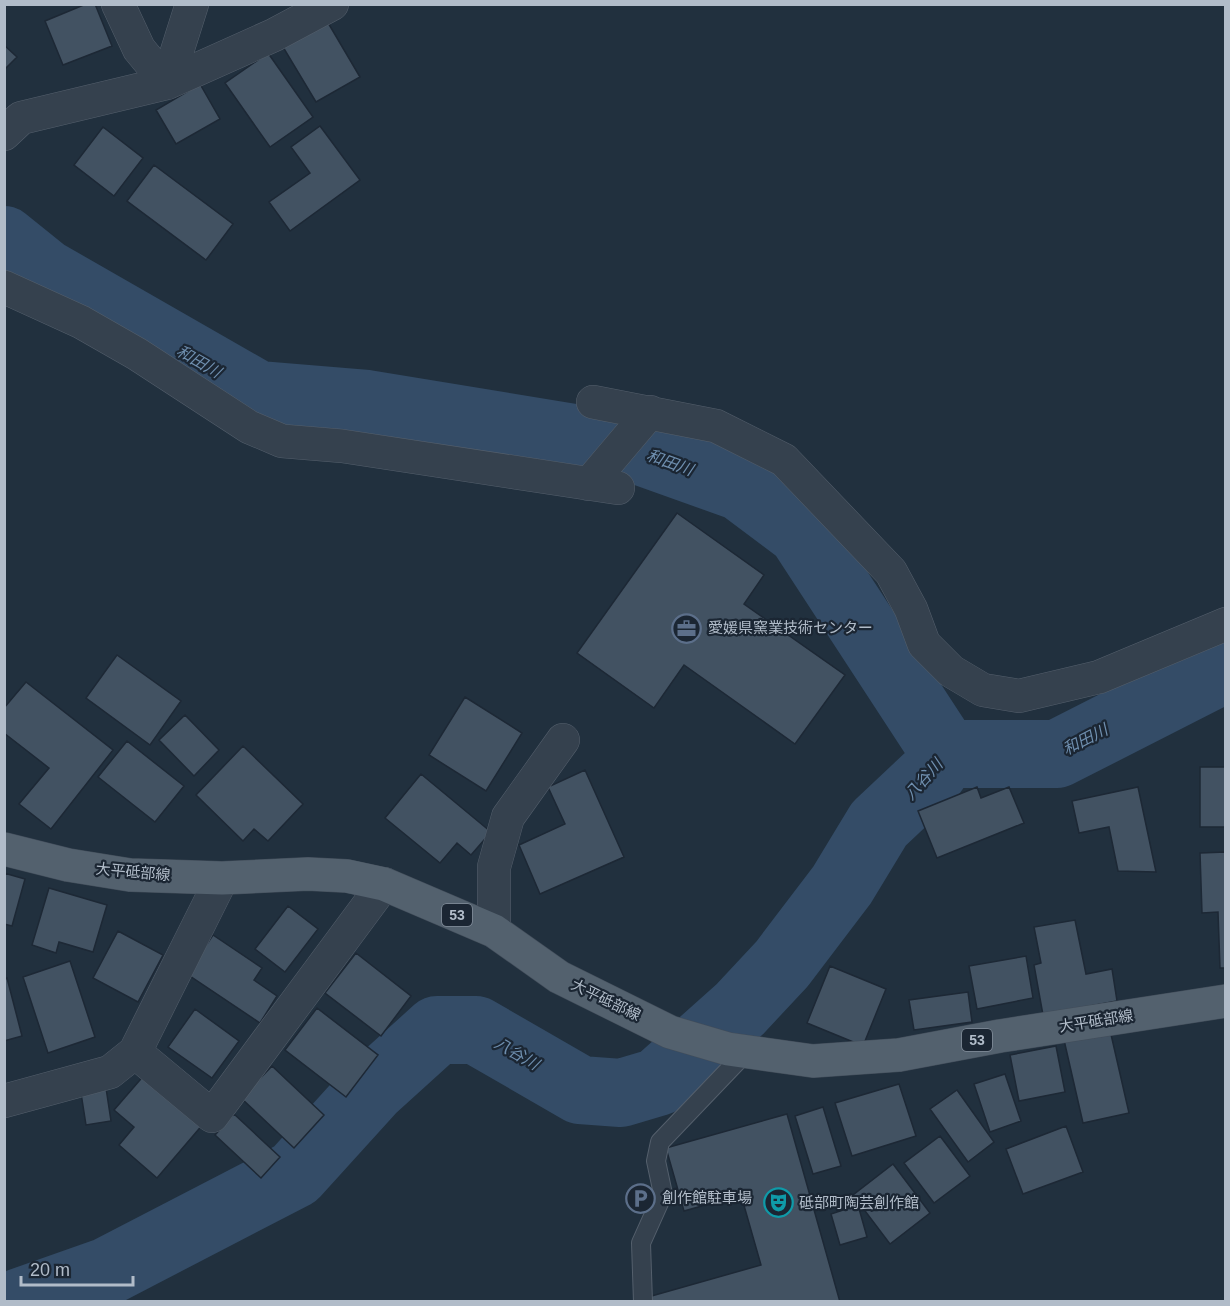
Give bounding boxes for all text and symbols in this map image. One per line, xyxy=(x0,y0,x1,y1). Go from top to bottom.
water label: 和田川 xyxy=(174,342,226,382)
water label: 和田川 xyxy=(644,446,697,479)
office icon: 愛媛県窯業技術センター xyxy=(671,612,703,644)
place label: 愛媛県窯業技術センター xyxy=(708,619,873,636)
water label: 和田川 xyxy=(1060,720,1112,758)
water label: 八谷川 xyxy=(901,754,947,803)
street label: 大平砥部線 xyxy=(95,860,171,883)
road number: 53 xyxy=(442,904,472,926)
street label: 大平砥部線 xyxy=(569,975,644,1024)
street label: 大平砥部線 xyxy=(1058,1006,1134,1035)
road number: 53 xyxy=(962,1029,992,1051)
water label: 八谷川 xyxy=(492,1034,544,1074)
parking icon: 創作館駐車場 xyxy=(625,1182,657,1214)
theatre icon: 砥部町陶芸創作館 xyxy=(762,1187,794,1219)
place label: 創作館駐車場 xyxy=(662,1189,752,1206)
place label: 砥部町陶芸創作館 xyxy=(799,1194,919,1211)
scale bar xyxy=(21,1249,134,1287)
text: 20 m xyxy=(30,1260,70,1280)

